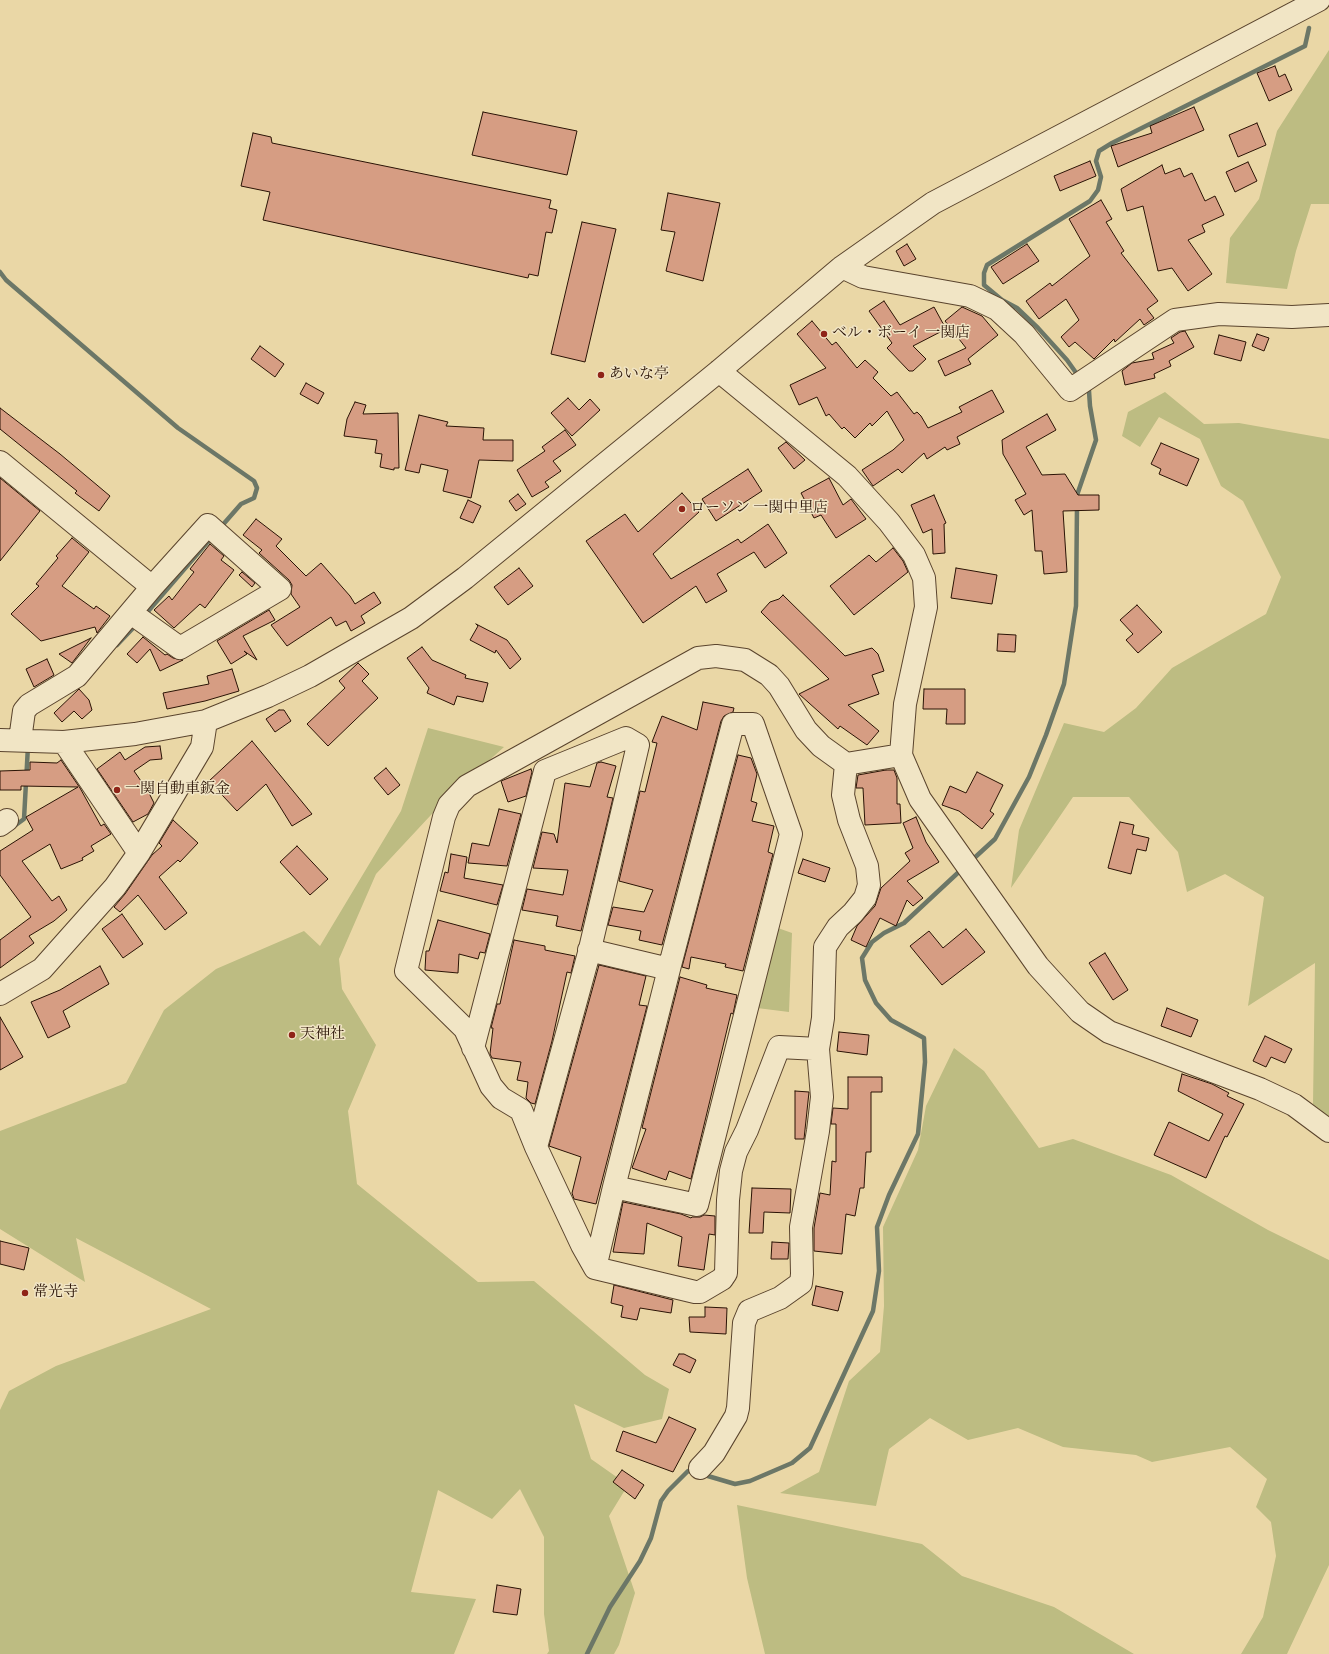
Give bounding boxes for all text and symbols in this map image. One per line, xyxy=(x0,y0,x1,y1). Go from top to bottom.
place label: ベル・ボーイ 一関店 xyxy=(832,325,970,343)
marker: ベル・ボーイ 一関店 xyxy=(819,329,829,339)
place label: あいな亭 xyxy=(609,366,669,384)
marker: あいな亭 xyxy=(596,370,606,380)
place label: ローソン 一関中里店 xyxy=(690,500,828,518)
marker: ローソン 一関中里店 xyxy=(677,504,687,514)
place label: 一関自動車鈑金 xyxy=(125,781,230,799)
marker: 一関自動車鈑金 xyxy=(112,785,122,795)
place label: 天神社 xyxy=(300,1026,345,1044)
marker: 天神社 xyxy=(287,1030,297,1040)
place label: 常光寺 xyxy=(33,1284,78,1302)
marker: 常光寺 xyxy=(20,1288,30,1298)

